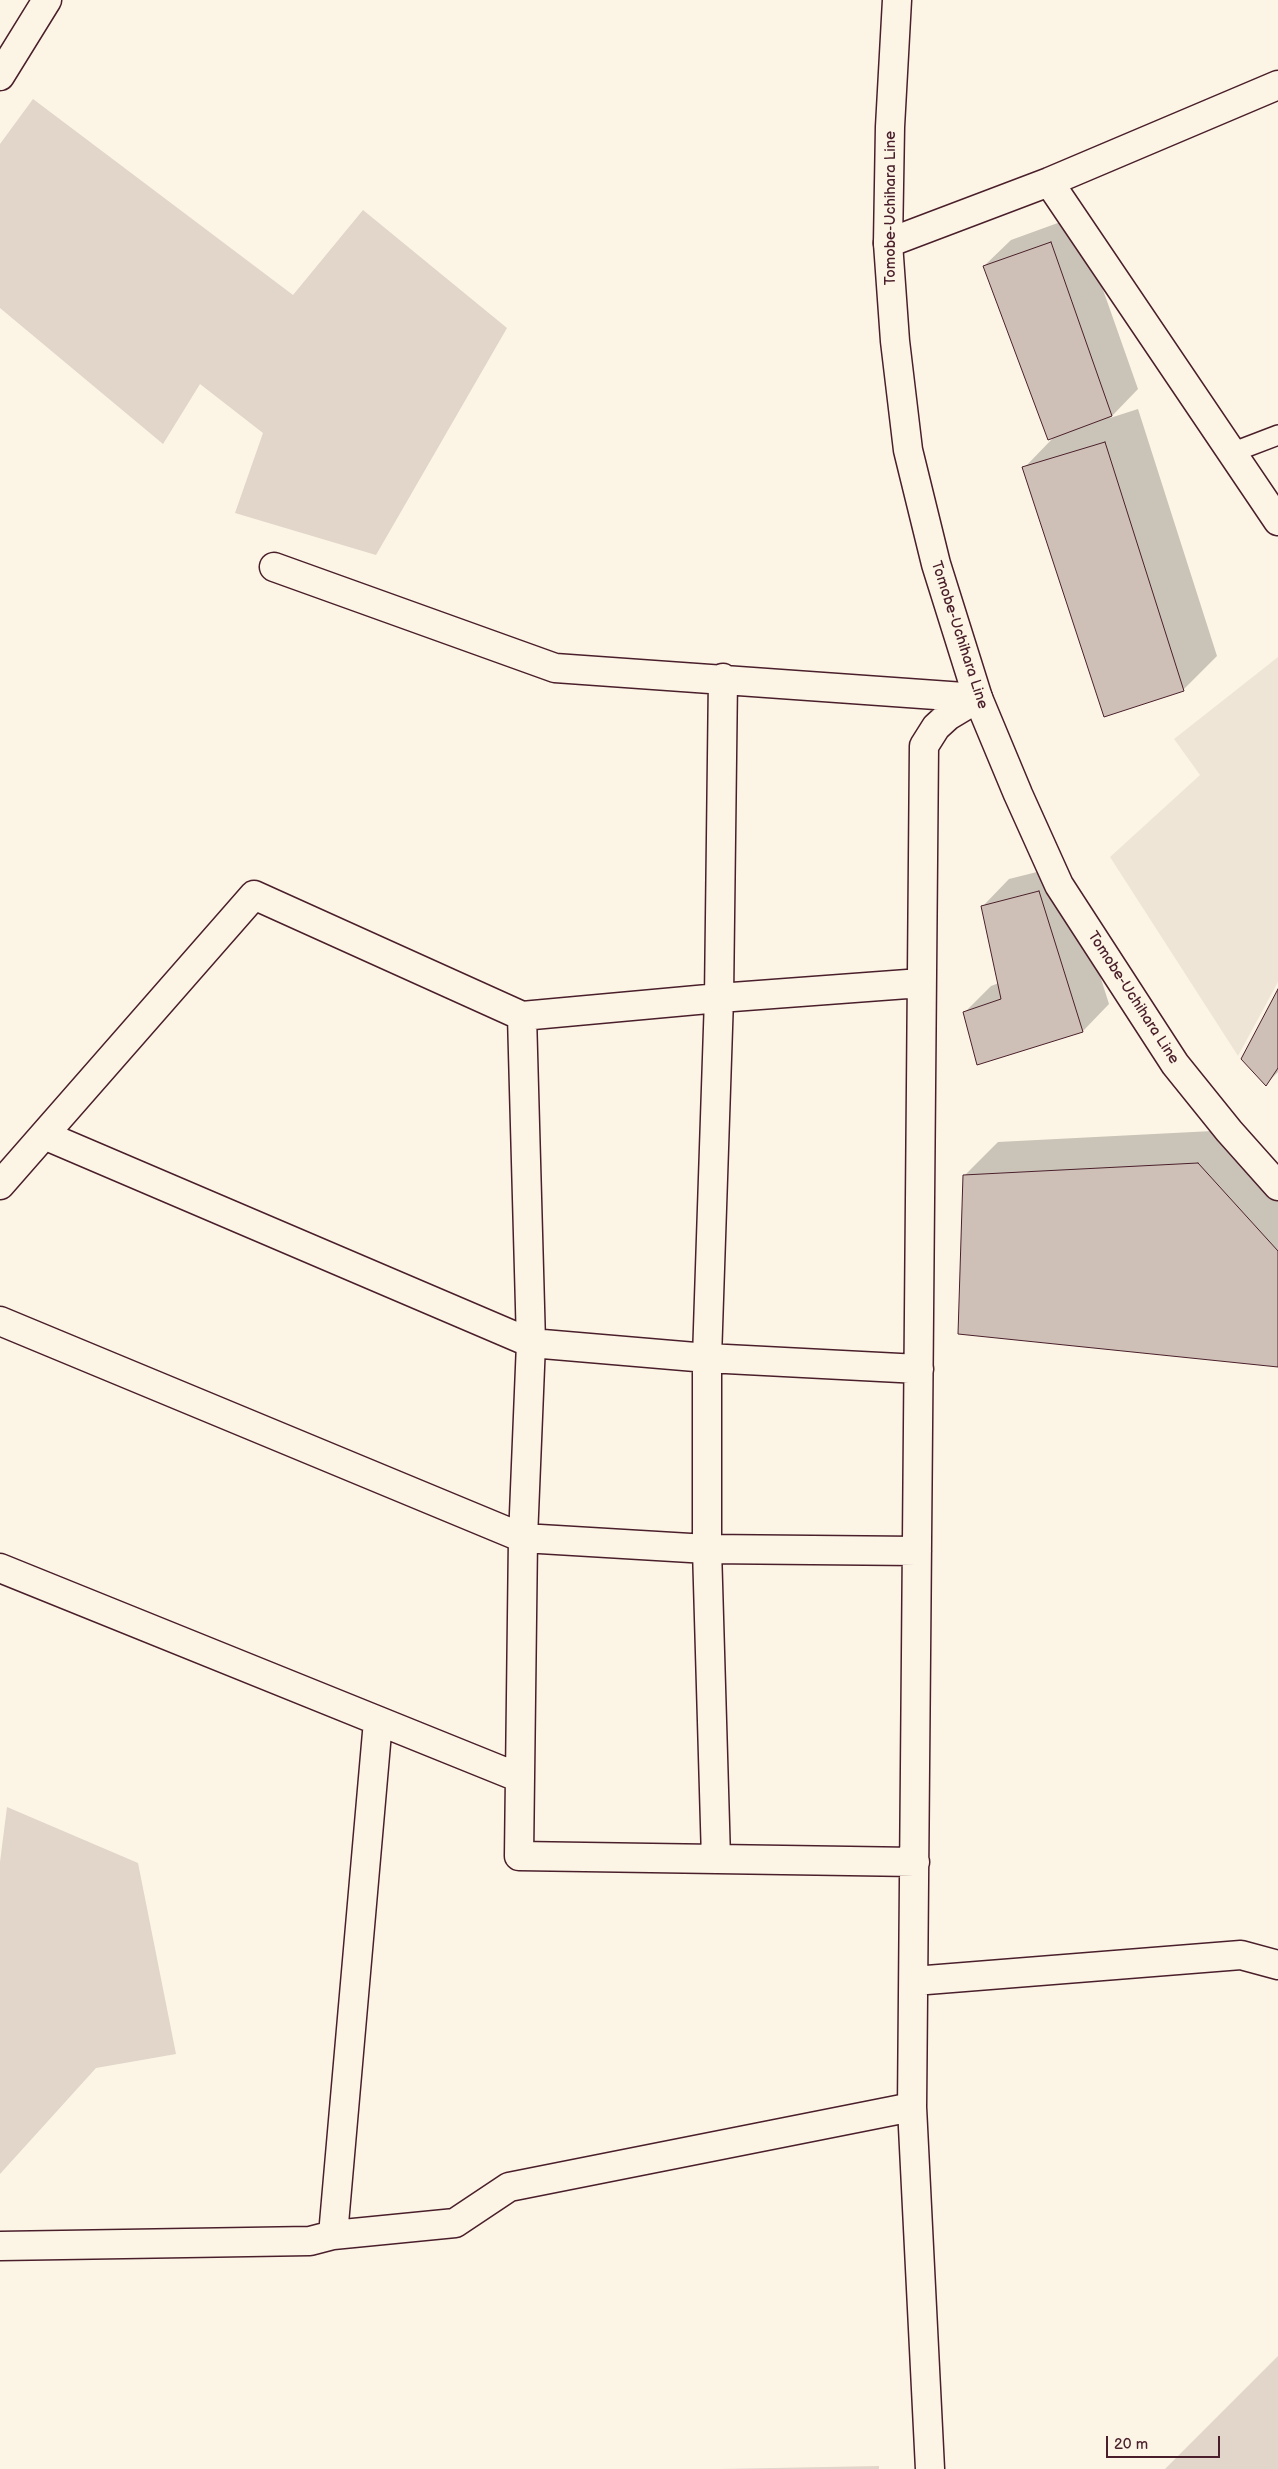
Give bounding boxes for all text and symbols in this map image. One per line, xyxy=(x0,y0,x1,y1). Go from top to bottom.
street label: Tomobe-Uchihara Line xyxy=(882,131,900,285)
street label: Tomobe-Uchihara Line xyxy=(927,559,991,711)
street label: Tomobe-Uchihara Line xyxy=(1083,928,1183,1068)
scale bar xyxy=(1108,2426,1222,2458)
text: 20 m xyxy=(1114,2435,1148,2454)

